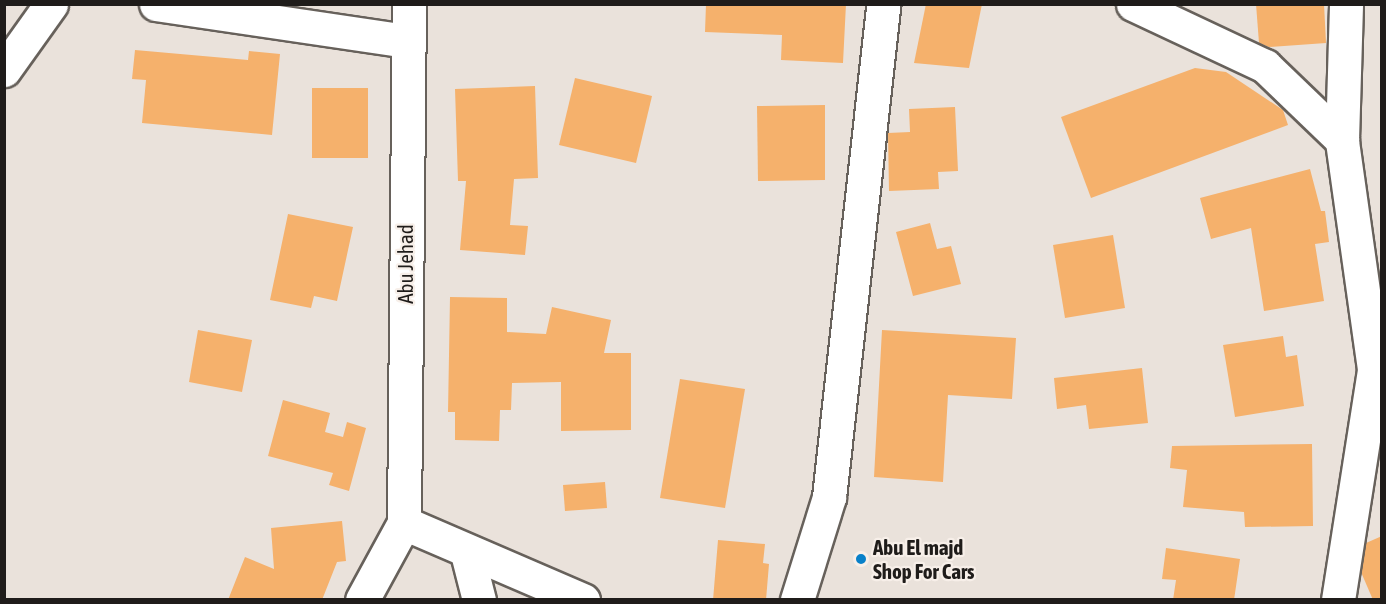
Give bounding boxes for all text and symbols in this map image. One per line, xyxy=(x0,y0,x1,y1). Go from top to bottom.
street label: Abu Jehad xyxy=(392,224,418,304)
place label: Abu El majd Shop For Cars xyxy=(873,534,975,584)
marker: Abu El majd Shop For Cars xyxy=(854,552,868,566)

